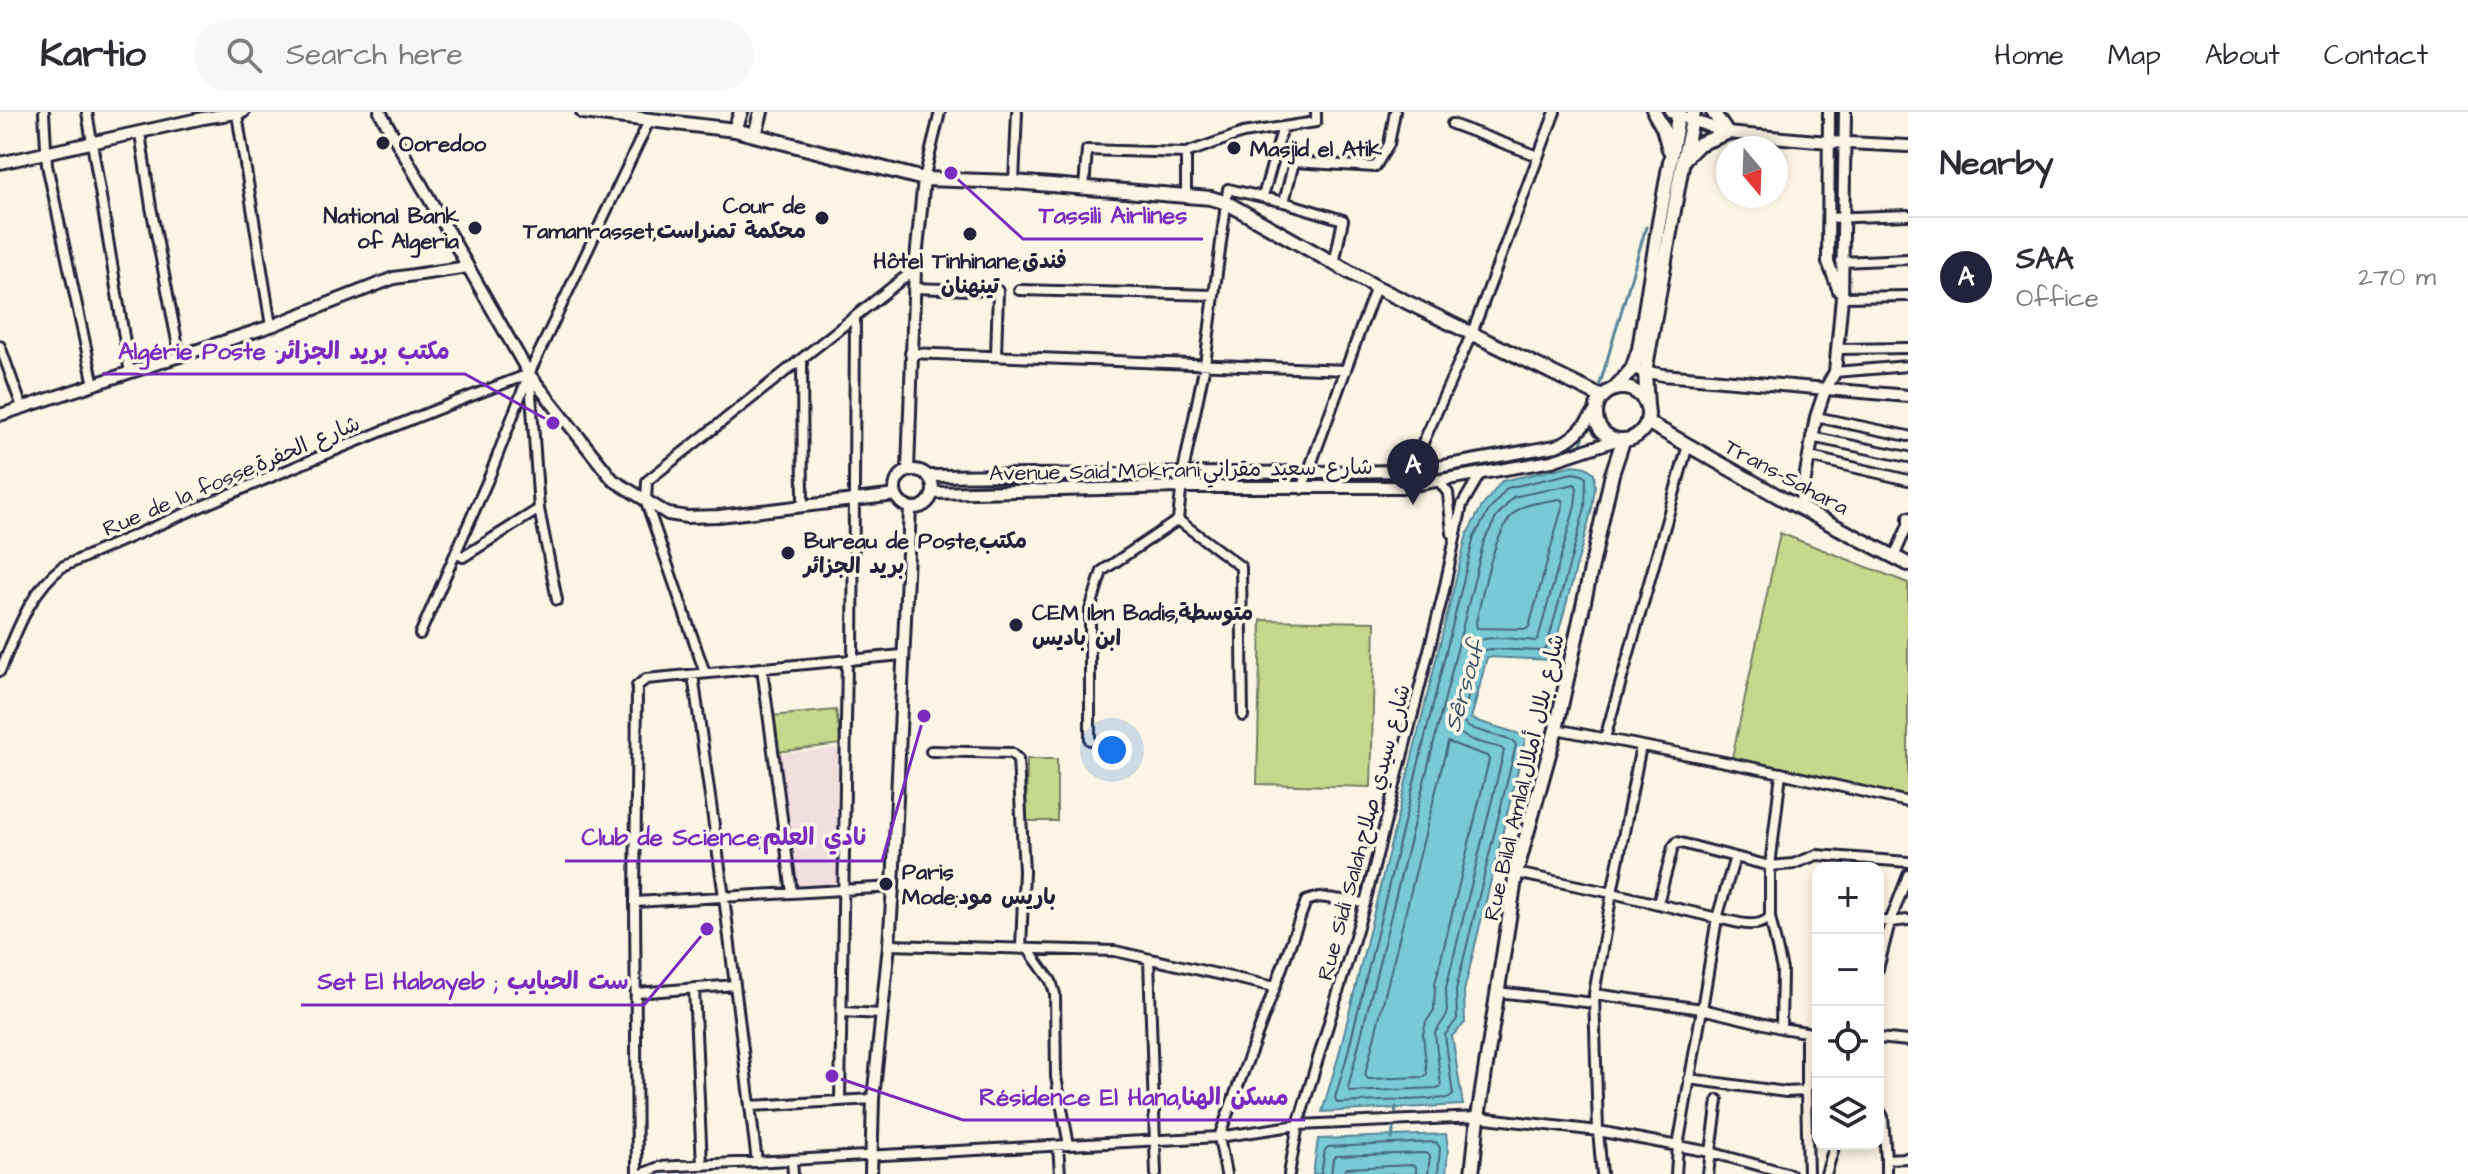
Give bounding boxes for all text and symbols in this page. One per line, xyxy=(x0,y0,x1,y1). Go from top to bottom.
search box xyxy=(194,19,754,91)
text: Kartio xyxy=(40,29,146,81)
icon: search xyxy=(222,33,266,77)
text: Search here xyxy=(286,34,463,76)
text: Home xyxy=(1994,36,2064,75)
text: Map xyxy=(2108,36,2161,75)
text: About xyxy=(2205,36,2280,75)
text: Contact xyxy=(2324,36,2428,75)
place label: Ooredoo xyxy=(399,129,487,160)
marker: Ooredoo xyxy=(374,134,392,152)
place label: Masjid el Atik xyxy=(1250,134,1382,165)
north arrow xyxy=(1716,136,1788,208)
marker: Masjid el Atik xyxy=(1225,139,1243,157)
text: Nearby xyxy=(1940,140,2054,188)
place label: Cour de Tamanrasset;محكمة تمنراست xyxy=(522,191,806,247)
callout: Tassili Airlines xyxy=(1023,191,1203,239)
text: Tassili Airlines xyxy=(1038,199,1187,233)
place label: National Bank of Algeria xyxy=(324,201,460,258)
marker: Cour de Tamanrasset;محكمة تمنراست xyxy=(813,209,831,227)
marker: National Bank of Algeria xyxy=(466,219,484,237)
marker: Hôtel Tinhinane;فندق تينهنان xyxy=(961,225,979,243)
text: SAA xyxy=(2016,238,2074,280)
place label: Hôtel Tinhinane;فندق تينهنان xyxy=(873,246,1067,302)
text: A xyxy=(1958,259,1974,295)
text: 270 m xyxy=(2358,259,2436,295)
text: Office xyxy=(2016,280,2099,316)
callout: Algérie Poste ;مكتب بريد الجزائر xyxy=(102,326,465,374)
text: Algérie Poste ;مكتب بريد الجزائر xyxy=(118,335,450,370)
street label: Rue de la fosse;شارع الحفرة xyxy=(98,408,365,545)
street label: Trans-Sahara xyxy=(1719,432,1854,523)
pin: A xyxy=(1387,439,1439,505)
street label: Avenue Said Mokrani;شارع سعيد مقراني xyxy=(989,452,1373,492)
place label: Bureau de Poste;مكتب بريد الجزائر xyxy=(802,526,1027,582)
marker: Bureau de Poste;مكتب بريد الجزائر xyxy=(779,544,797,562)
place label: CEM Ibn Badis;متوسطة ابن باديس xyxy=(1032,598,1253,654)
marker: CEM Ibn Badis;متوسطة ابن باديس xyxy=(1007,616,1025,634)
street label: Rue Bilal Amlal,شارع بلال أملال xyxy=(1476,631,1573,924)
water label: Sêrsouf xyxy=(1436,634,1495,736)
street label: Rue Sidi Salah;شارع سيدي صلاح xyxy=(1310,681,1419,984)
your location xyxy=(1092,730,1132,770)
callout: Club de Science;نادي العلم xyxy=(565,813,882,861)
text: Club de Science;نادي العلم xyxy=(582,821,867,855)
place label: Paris Mode;باريس مود xyxy=(902,857,1056,913)
map controls xyxy=(1812,862,1884,1150)
button: + xyxy=(1812,862,1884,934)
marker: Paris Mode;باريس مود xyxy=(877,875,895,893)
button: − xyxy=(1812,934,1884,1006)
callout: Set El Habayeb ; ست الحبايب xyxy=(301,957,644,1005)
text: Set El Habayeb ; ست الحبايب xyxy=(316,965,629,1001)
button: locate xyxy=(1812,1006,1884,1078)
callout: Résidence El Hana;مسكن الهنا xyxy=(963,1072,1305,1120)
button: layers xyxy=(1812,1078,1884,1150)
text: Résidence El Hana;مسكن الهنا xyxy=(979,1081,1289,1115)

